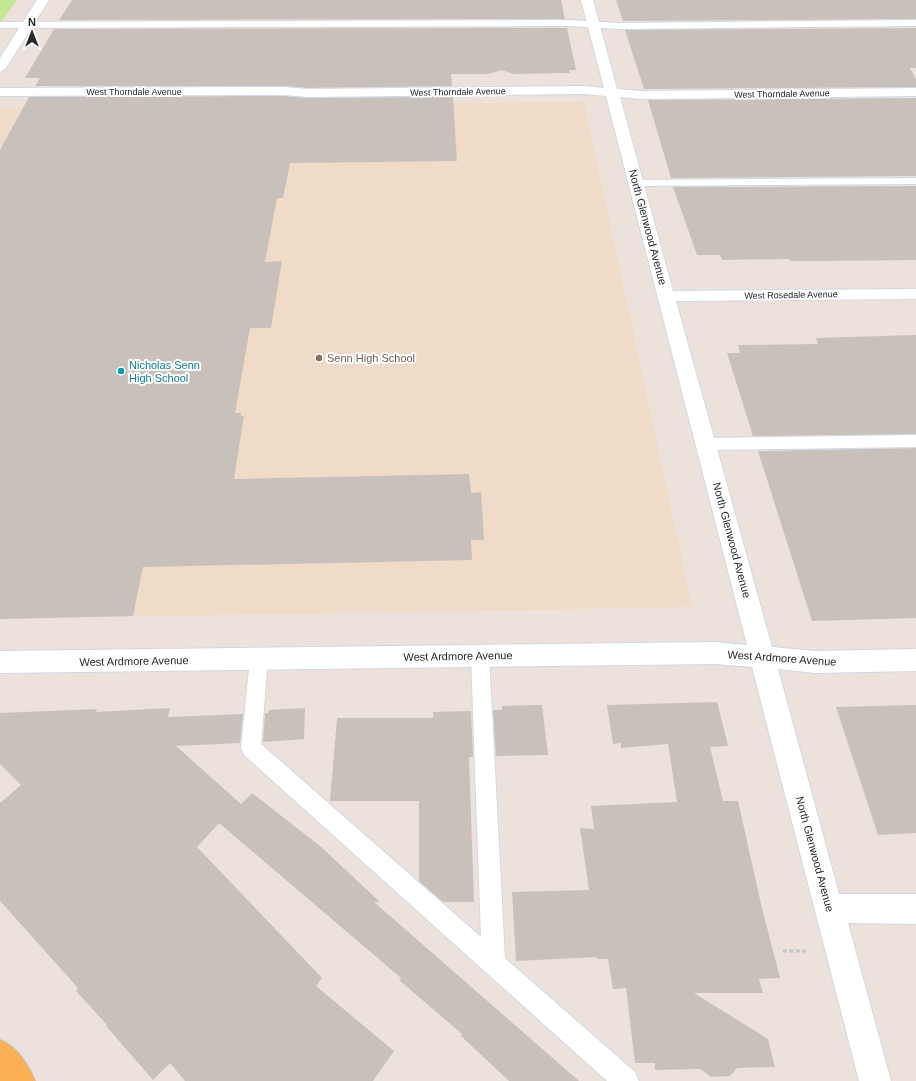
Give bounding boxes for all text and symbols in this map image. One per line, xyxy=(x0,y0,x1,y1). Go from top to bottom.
north arrow xyxy=(12,12,52,52)
text: N xyxy=(28,16,36,28)
street label: West Thorndale Avenue xyxy=(410,86,506,98)
street label: West Thorndale Avenue xyxy=(86,87,182,97)
street label: West Thorndale Avenue xyxy=(734,88,830,100)
street label: North Glenwood Avenue xyxy=(627,168,669,286)
street label: West Rosedale Avenue xyxy=(744,289,838,301)
place label: Senn High School xyxy=(327,352,415,364)
marker: Senn High School xyxy=(314,353,324,363)
place label: Nicholas Senn High School xyxy=(129,359,200,384)
marker: Nicholas Senn High School xyxy=(116,366,126,376)
street label: North Glenwood Avenue xyxy=(711,481,753,599)
street label: West Ardmore Avenue xyxy=(727,648,837,668)
street label: West Ardmore Avenue xyxy=(403,649,513,663)
street label: West Ardmore Avenue xyxy=(79,654,189,668)
street label: North Glenwood Avenue xyxy=(794,795,836,913)

